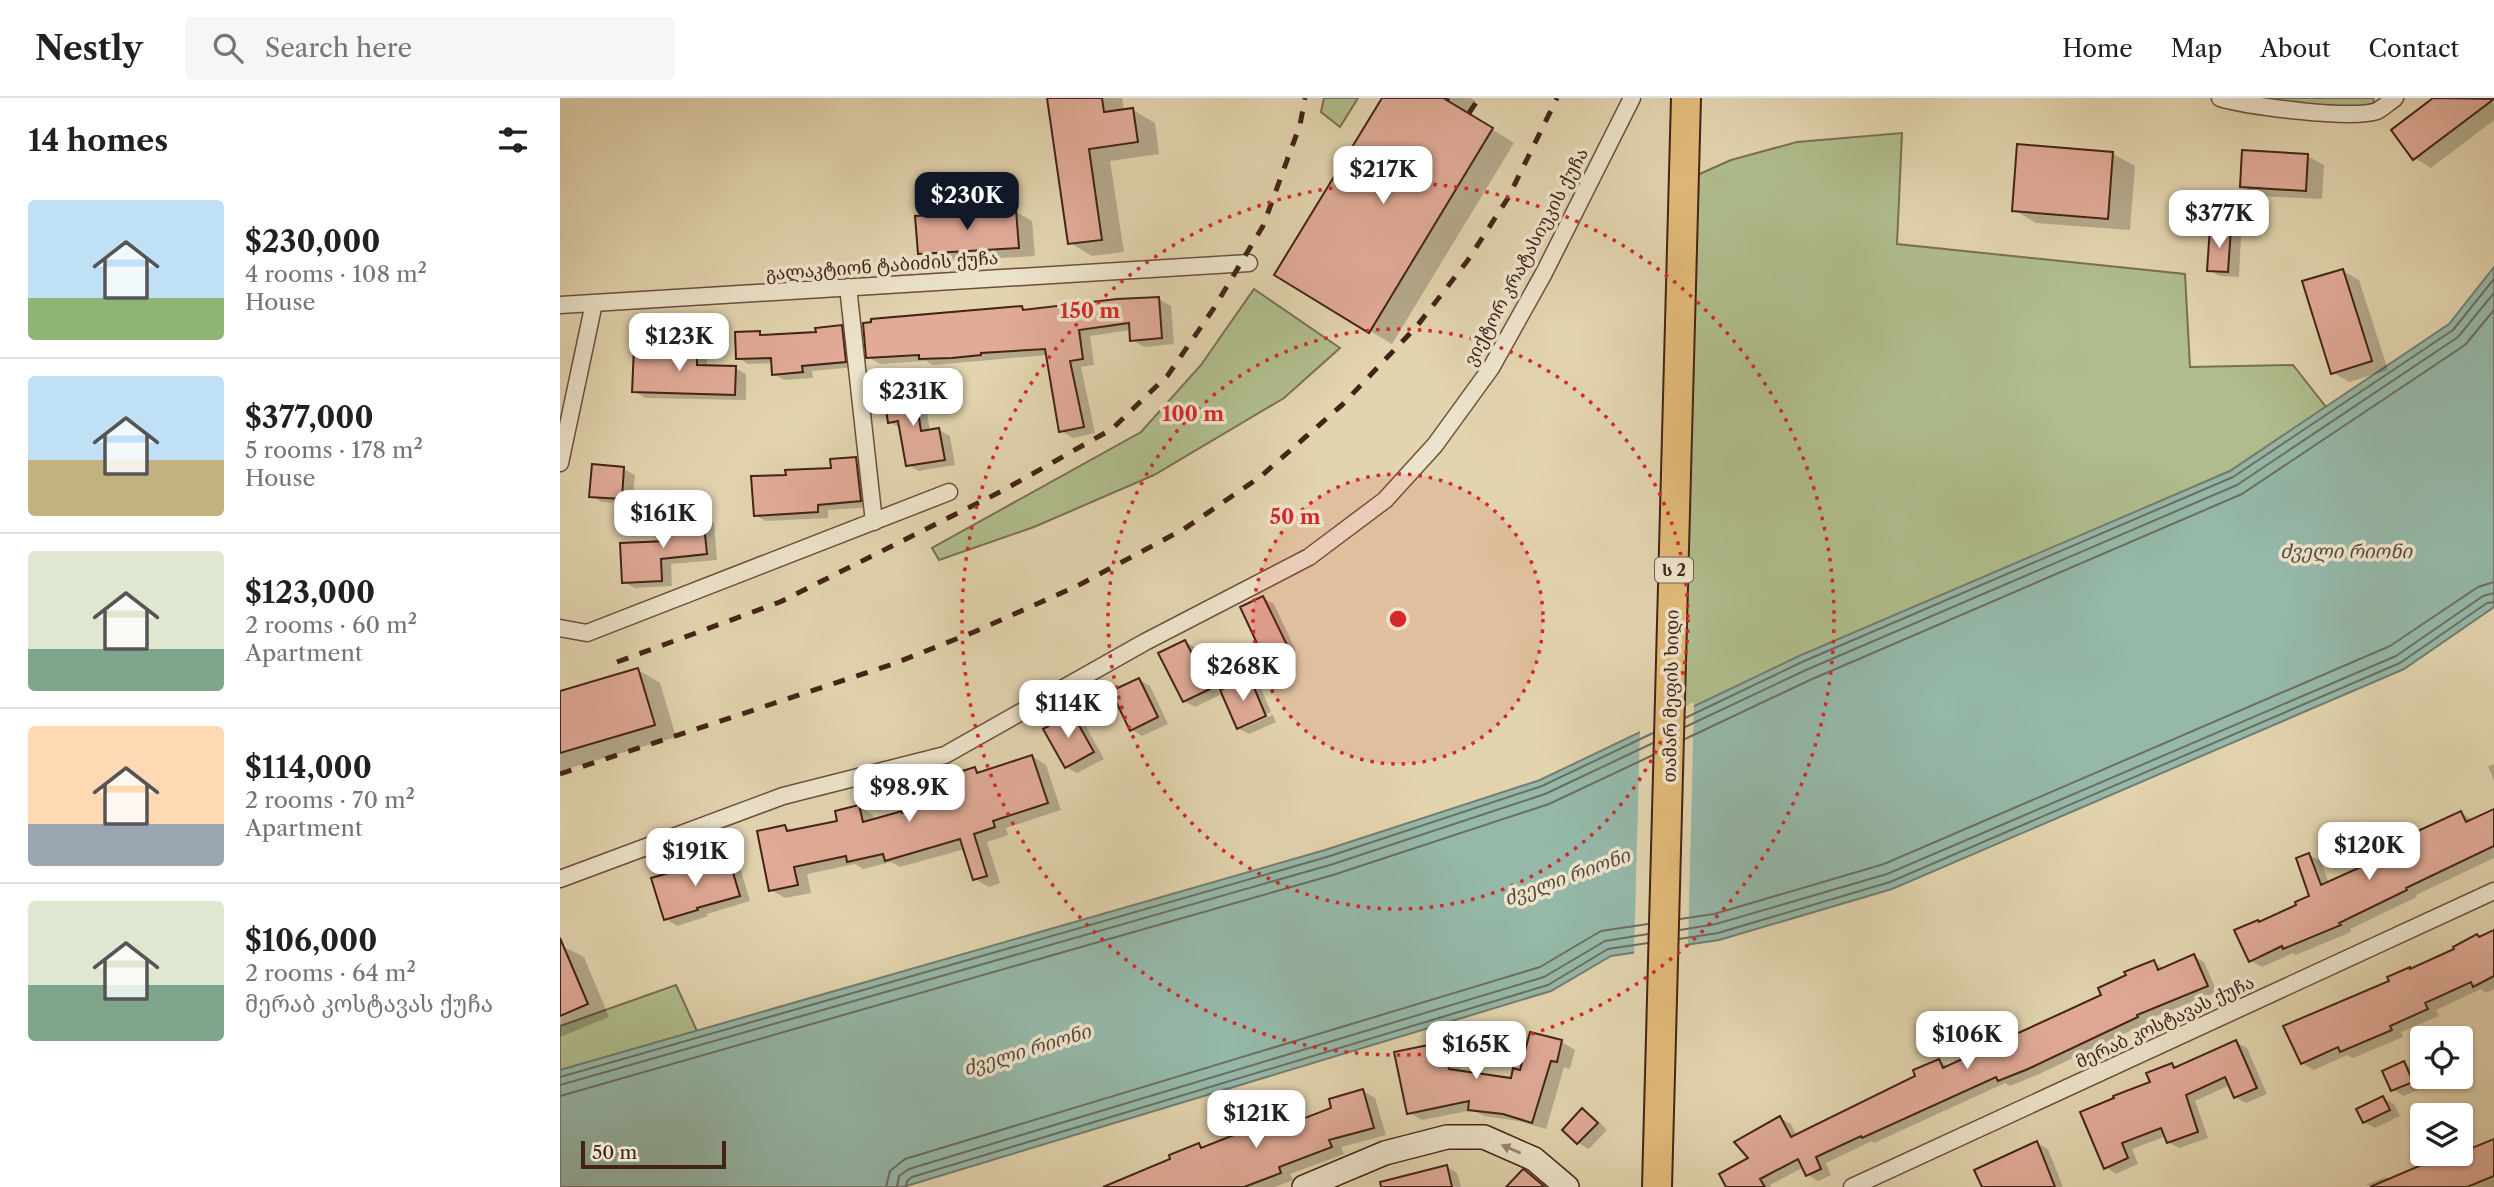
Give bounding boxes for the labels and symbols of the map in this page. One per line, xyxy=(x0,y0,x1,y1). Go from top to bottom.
street label: ვიქტორ კრატასიუკის ქუჩა xyxy=(1459,144,1593,370)
pin: $217K xyxy=(1334,146,1432,206)
pin: $230K xyxy=(918,172,1016,232)
pin: $377K xyxy=(2170,190,2268,250)
street label: გალაკტიონ ტაბიძის ქუჩა xyxy=(765,247,999,285)
text: 150 m xyxy=(1060,298,1120,323)
pin: $123K xyxy=(630,314,728,373)
pin: $231K xyxy=(864,368,962,428)
text: 100 m xyxy=(1162,401,1224,426)
pin: $161K xyxy=(614,490,712,550)
text: 50 m xyxy=(1269,504,1321,529)
water label: ძველი რიონი xyxy=(2280,540,2413,563)
road number: ს 2 xyxy=(1655,558,1693,583)
centre of rings xyxy=(1386,607,1410,631)
street label: თამარ მეფის ხიდი xyxy=(1658,609,1684,783)
pin: $268K xyxy=(1194,644,1292,703)
pin: $114K xyxy=(1019,680,1117,740)
pin: $98.9K xyxy=(852,764,966,824)
pin: $120K xyxy=(2320,822,2418,882)
pin: $191K xyxy=(646,828,744,888)
water label: ძველი რიონი xyxy=(1501,843,1634,910)
street label: მერაბ კოსტავას ქუჩა xyxy=(2072,971,2258,1073)
pin: $106K xyxy=(1918,1012,2016,1071)
water label: ძველი რიონი xyxy=(960,1019,1095,1080)
pin: $165K xyxy=(1427,1021,1525,1081)
pin: $121K xyxy=(1207,1090,1305,1150)
scale bar xyxy=(581,1138,726,1170)
one-way arrow xyxy=(1501,1143,1522,1154)

